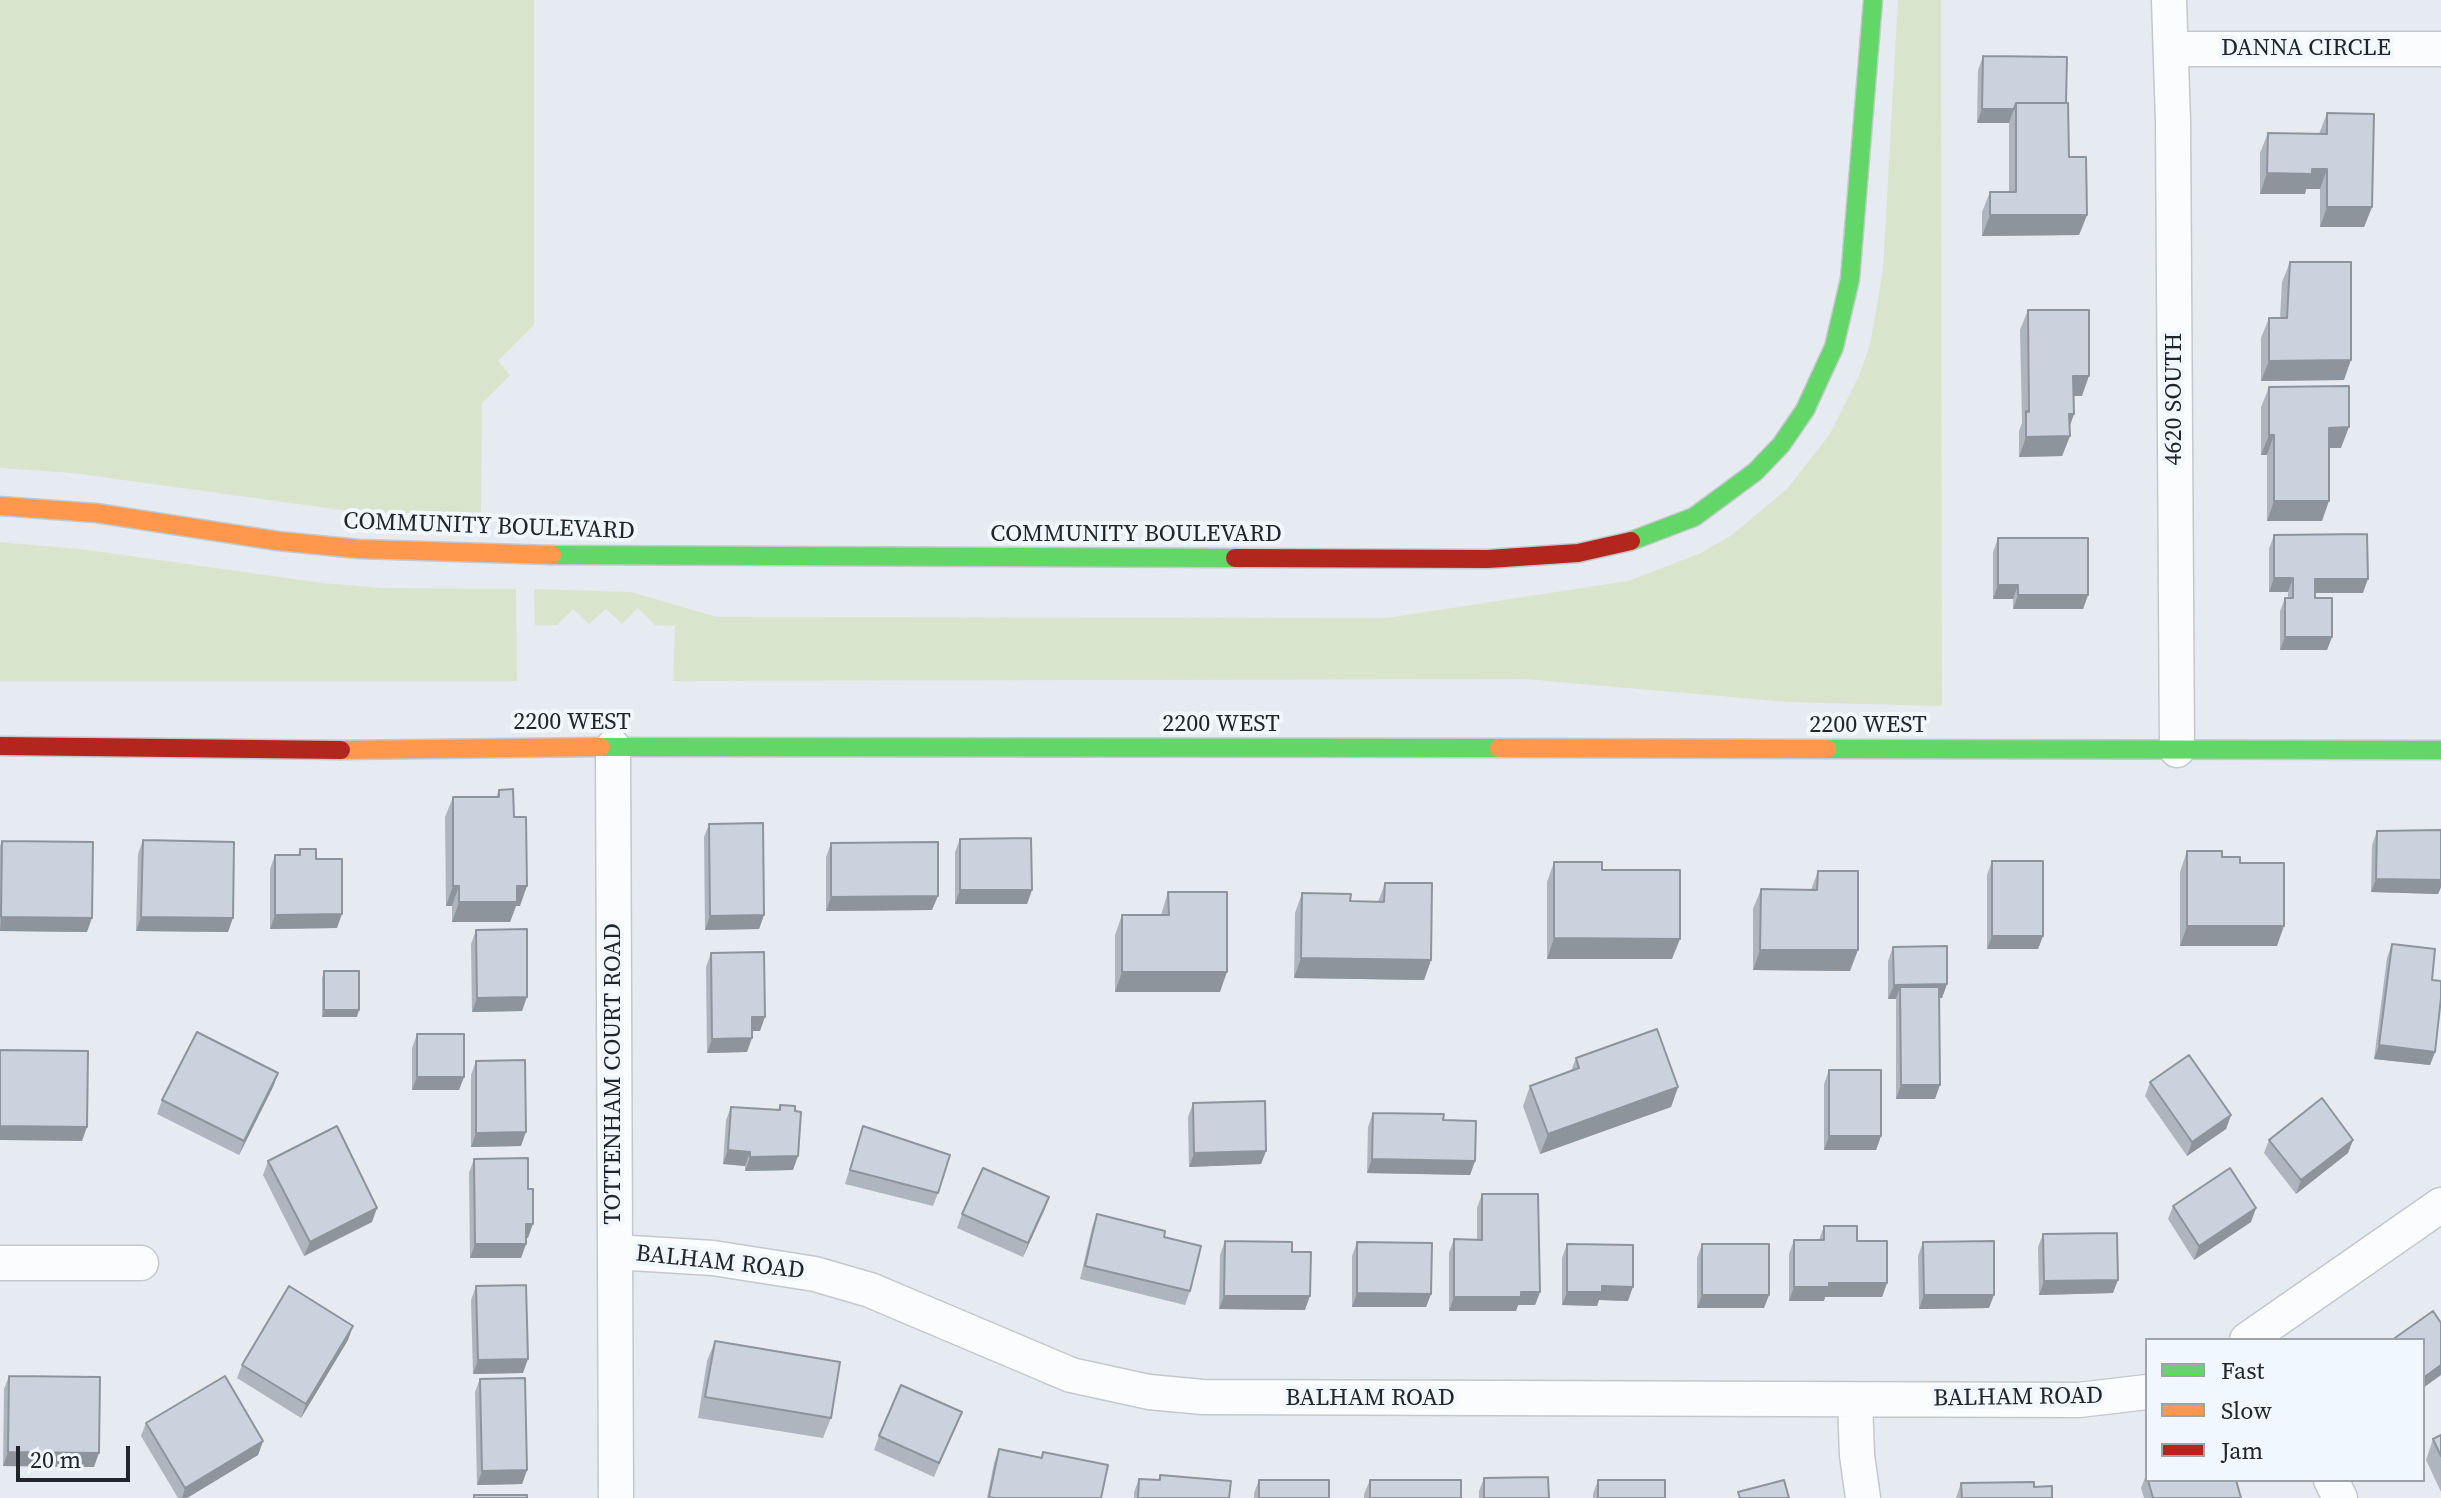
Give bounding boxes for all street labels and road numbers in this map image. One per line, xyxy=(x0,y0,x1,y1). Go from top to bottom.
street label: DANNA CIRCLE xyxy=(2221,35,2391,63)
street label: 4620 SOUTH xyxy=(2161,333,2189,465)
street label: COMMUNITY BOULEVARD xyxy=(343,508,635,546)
street label: COMMUNITY BOULEVARD xyxy=(990,521,1282,549)
street label: 2200 WEST xyxy=(513,709,631,737)
street label: 2200 WEST xyxy=(1162,711,1280,739)
street label: 2200 WEST xyxy=(1809,712,1927,740)
street label: TOTTENHAM COURT ROAD xyxy=(600,923,628,1225)
street label: BALHAM ROAD xyxy=(634,1240,806,1286)
street label: BALHAM ROAD xyxy=(1933,1382,2103,1414)
street label: BALHAM ROAD xyxy=(1285,1385,1455,1413)

